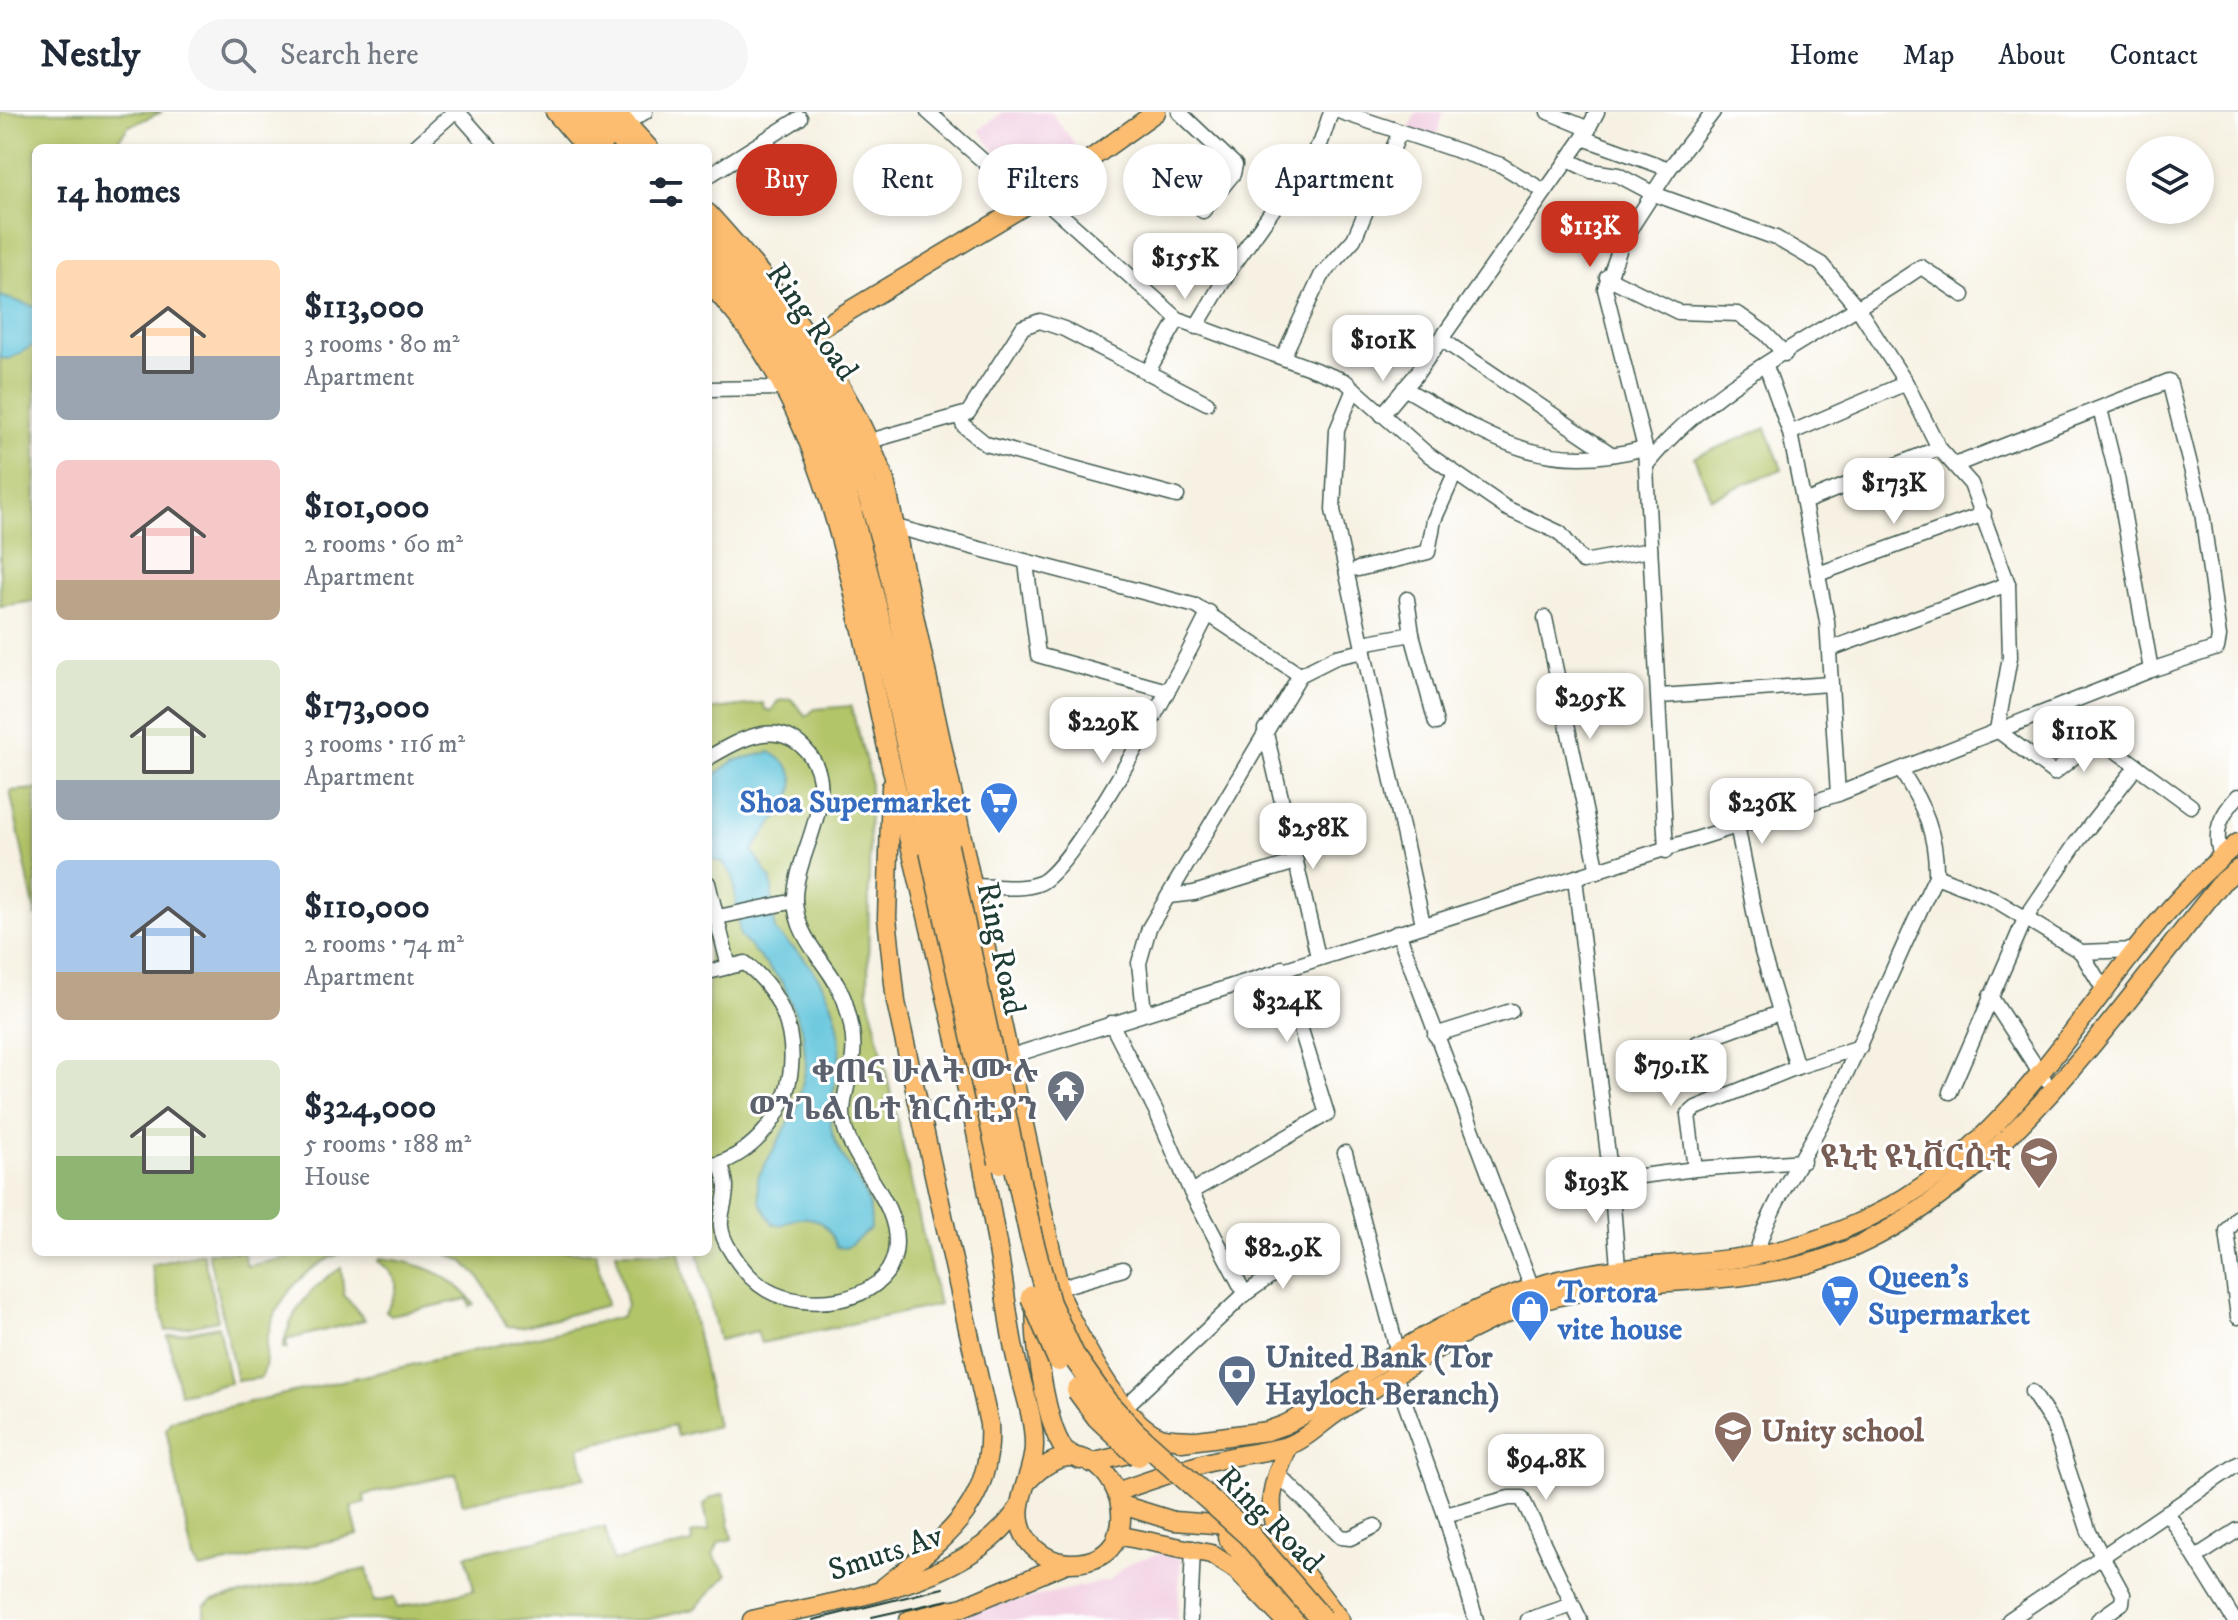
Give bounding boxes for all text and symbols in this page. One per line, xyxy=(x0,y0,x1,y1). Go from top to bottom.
search box xyxy=(188,19,748,91)
text: Nestly xyxy=(40,31,140,79)
icon: search xyxy=(216,33,260,77)
text: Search here xyxy=(280,37,419,74)
text: Home xyxy=(1790,38,1859,73)
text: Map xyxy=(1903,38,1954,73)
text: About xyxy=(1998,38,2065,73)
text: Contact xyxy=(2109,38,2198,73)
map controls xyxy=(2126,136,2214,224)
button: layers xyxy=(2126,136,2214,224)
chip: Buy xyxy=(736,144,837,216)
chip: Rent xyxy=(853,144,962,216)
chip: Filters xyxy=(978,144,1107,216)
chip: New xyxy=(1123,144,1231,216)
chip: Apartment xyxy=(1247,144,1422,216)
icon: filters xyxy=(644,170,688,214)
text: 14 homes xyxy=(56,171,180,213)
pin: $113K xyxy=(1534,201,1646,269)
text: $113K xyxy=(1559,210,1621,243)
pin: $155K xyxy=(1129,233,1241,301)
text: $155K xyxy=(1151,242,1219,275)
street label: Ring Road xyxy=(756,255,866,389)
text: $113,000 xyxy=(304,286,424,328)
icon: home xyxy=(120,292,216,388)
pin: $101K xyxy=(1327,315,1439,383)
text: $101K xyxy=(1350,324,1416,357)
text: 3 rooms · 80 m² xyxy=(304,328,460,361)
text: Apartment xyxy=(304,361,415,394)
pin: $173K xyxy=(1838,458,1950,526)
text: $173K xyxy=(1861,467,1927,500)
text: $101,000 xyxy=(304,486,430,528)
icon: home xyxy=(120,492,216,588)
text: 2 rooms · 60 m² xyxy=(304,528,463,561)
text: Apartment xyxy=(304,561,415,594)
pin: $295K xyxy=(1534,673,1646,741)
text: $295K xyxy=(1554,682,1626,715)
text: $173,000 xyxy=(304,686,430,728)
icon: home xyxy=(120,692,216,788)
pin: $229K xyxy=(1047,697,1159,765)
text: $229K xyxy=(1068,706,1138,739)
pin: $110K xyxy=(2028,706,2140,774)
text: $110K xyxy=(2051,715,2117,748)
text: 3 rooms · 116 m² xyxy=(304,728,465,761)
text: Apartment xyxy=(304,761,415,794)
pin: $236K xyxy=(1706,778,1818,846)
supermarket icon: Shoa Supermarket xyxy=(978,780,1020,835)
place label: Shoa Supermarket xyxy=(740,783,972,823)
text: $236K xyxy=(1728,787,1796,820)
pin: $258K xyxy=(1257,803,1369,871)
text: $258K xyxy=(1278,812,1348,845)
street label: Ring Road xyxy=(966,878,1034,1019)
text: $110,000 xyxy=(304,886,430,928)
icon: home xyxy=(120,892,216,988)
text: 2 rooms · 74 m² xyxy=(304,928,464,961)
text: Apartment xyxy=(304,961,415,994)
pin: $324K xyxy=(1231,976,1343,1044)
text: $324K xyxy=(1252,985,1322,1018)
pin: $79.1K xyxy=(1606,1040,1736,1108)
text: $79.1K xyxy=(1634,1049,1708,1082)
place label: ቀጠና ሁለት ሙሉ ወንጌል ቤተ ክርስቲያን xyxy=(749,1053,1038,1130)
temple icon: ቀጠና ሁለት ሙሉ ወንጌል ቤተ ክርስቲያን xyxy=(1045,1068,1087,1123)
text: $324,000 xyxy=(304,1086,436,1128)
icon: home xyxy=(120,1092,216,1188)
text: 5 rooms · 188 m² xyxy=(304,1128,471,1161)
school or university icon: ዩኒቲ ዩኒቨርሲቲ xyxy=(2018,1135,2060,1190)
place label: ዩኒቲ ዩኒቨርሲቲ xyxy=(1820,1138,2011,1178)
pin: $193K xyxy=(1540,1157,1652,1225)
text: House xyxy=(304,1161,370,1194)
text: $193K xyxy=(1564,1166,1628,1199)
pin: $82.9K xyxy=(1218,1223,1348,1291)
text: $82.9K xyxy=(1244,1232,1322,1265)
place label: Queen's Supermarket xyxy=(1868,1258,2031,1335)
place label: Tortora vite house xyxy=(1557,1273,1682,1350)
supermarket icon: Queen's Supermarket xyxy=(1819,1273,1861,1328)
shop icon: Tortora vite house xyxy=(1509,1288,1551,1343)
place label: United Bank (Tor Hayloch Beranch) xyxy=(1265,1338,1499,1415)
bank icon: United Bank (Tor Hayloch Beranch) xyxy=(1216,1353,1258,1408)
school or university icon: Unity school xyxy=(1712,1409,1754,1464)
place label: Unity school xyxy=(1761,1412,1924,1452)
pin: $94.8K xyxy=(1481,1434,1611,1502)
text: $94.8K xyxy=(1506,1443,1586,1476)
street label: Ring Road xyxy=(1208,1459,1331,1582)
street label: Smuts Av xyxy=(823,1516,949,1591)

